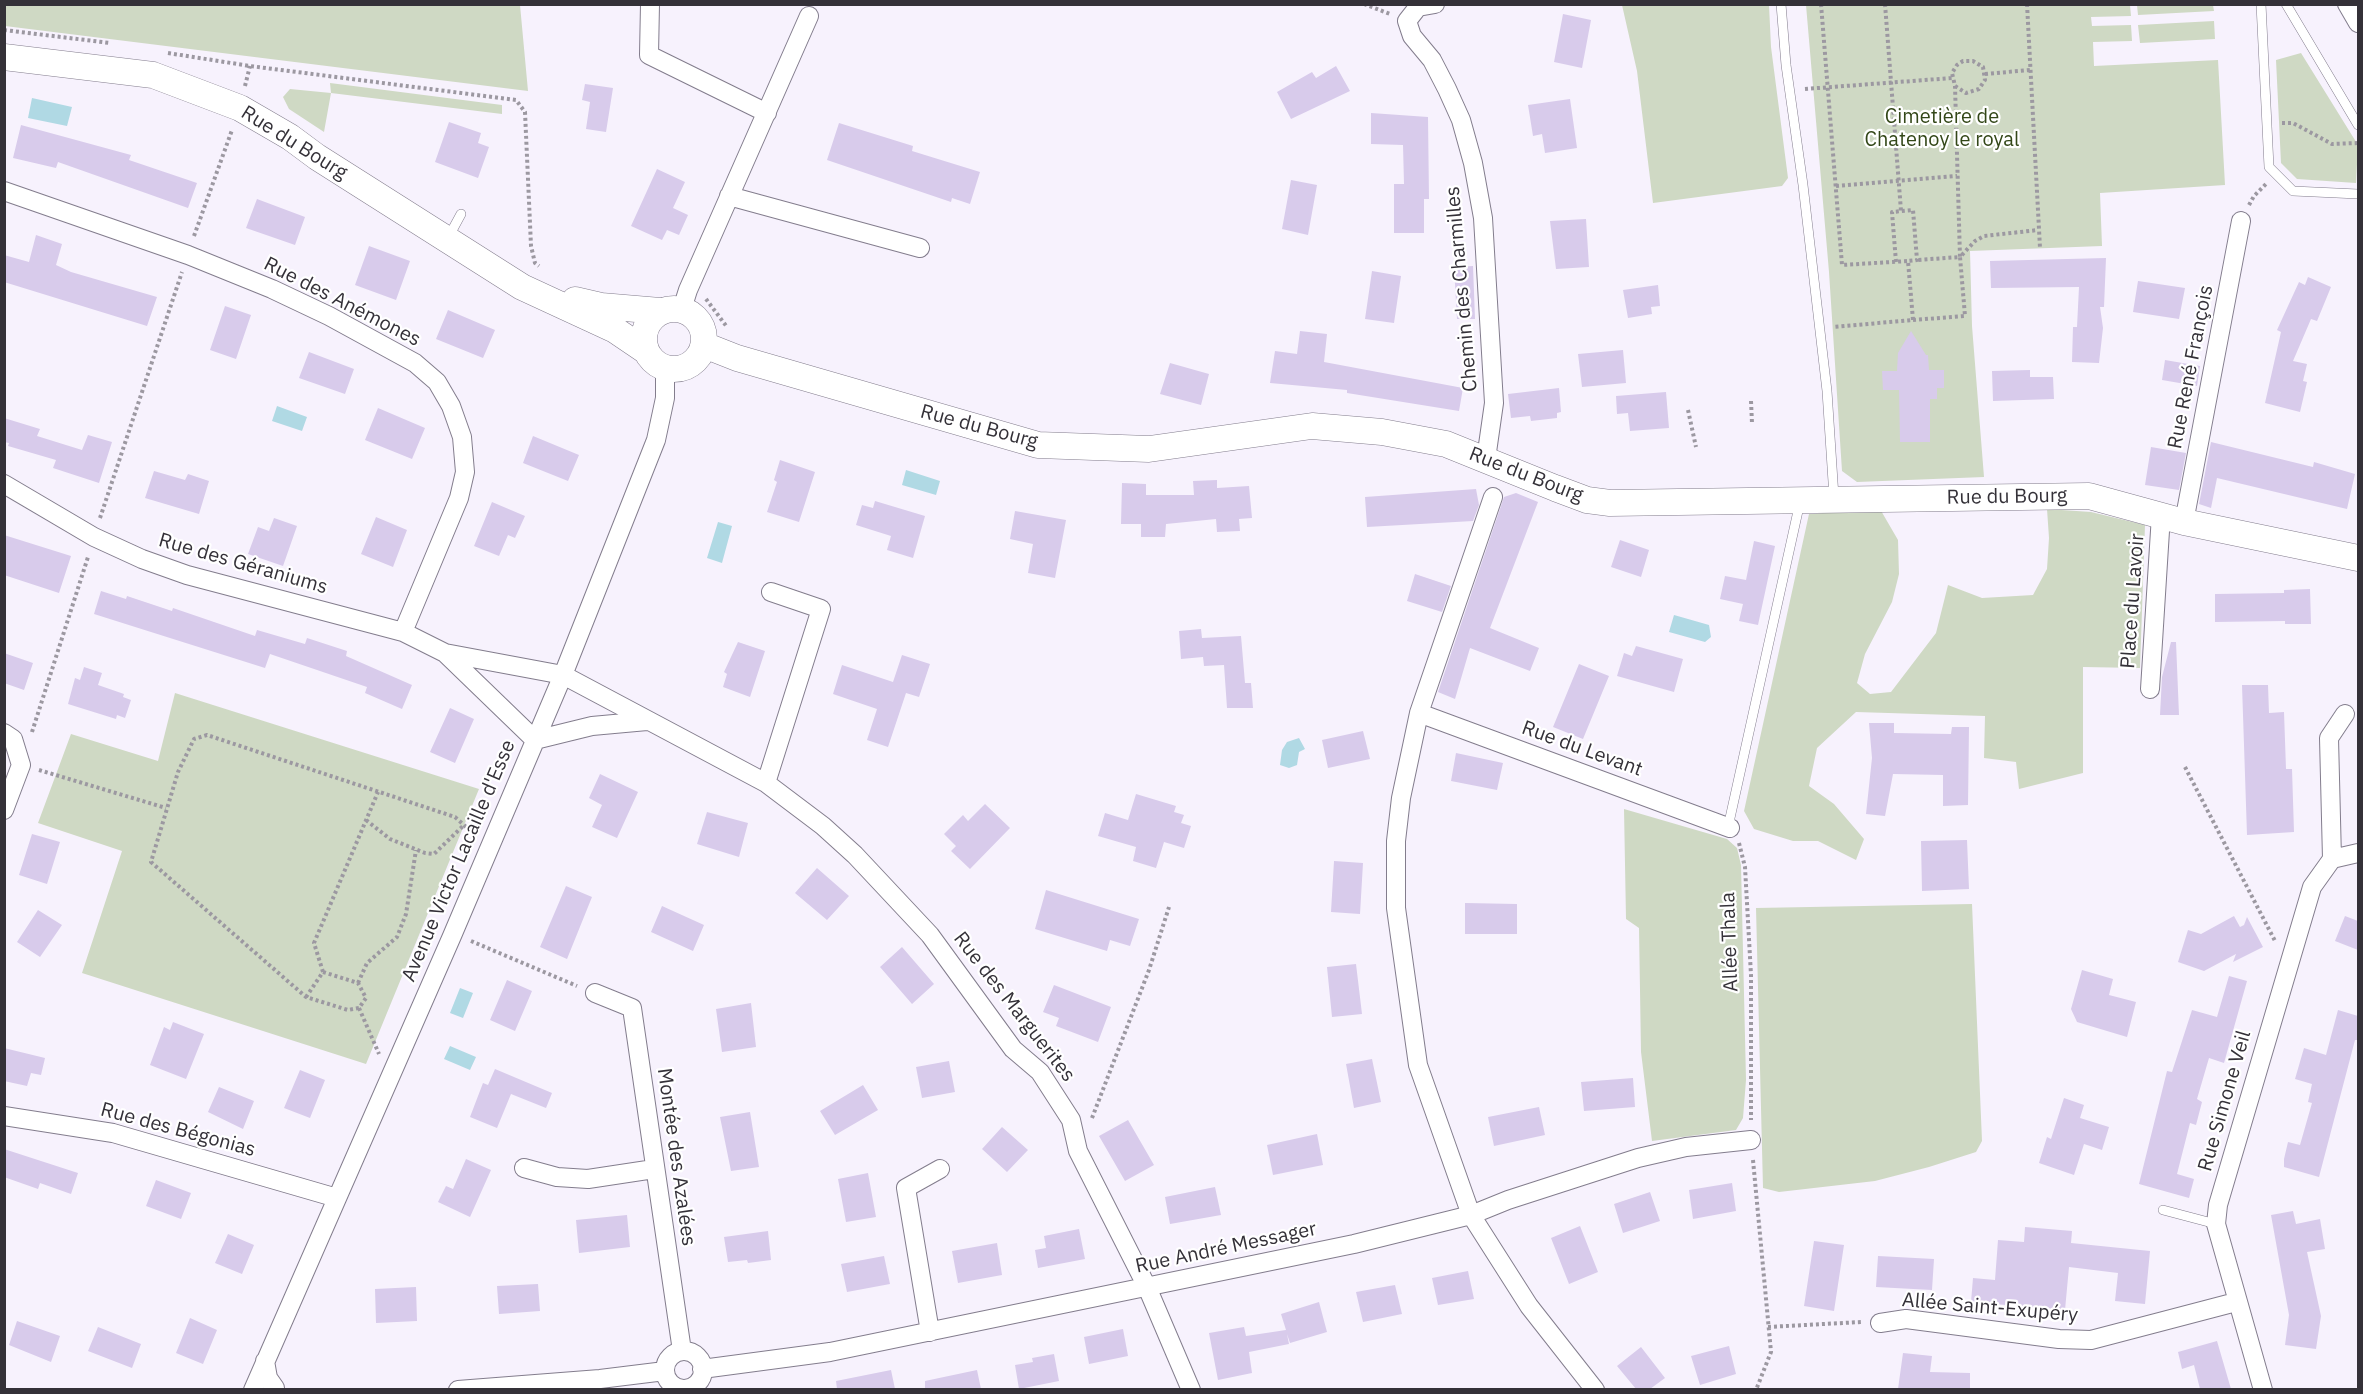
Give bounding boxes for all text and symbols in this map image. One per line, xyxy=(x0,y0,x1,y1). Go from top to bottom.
street label: Rue du Bourg xyxy=(237,101,351,185)
park label: Cimetière de Chatenoy le royal xyxy=(1865,105,2019,152)
street label: Chemin des Charmilles xyxy=(1441,185,1483,393)
street label: Rue des Anémones xyxy=(260,252,424,352)
street label: Rue René François xyxy=(2163,283,2219,451)
street label: Rue du Bourg xyxy=(918,400,1040,454)
street label: Rue du Bourg xyxy=(1465,442,1587,508)
street label: Rue du Bourg xyxy=(1946,484,2068,510)
street label: Rue des Géraniums xyxy=(156,528,330,600)
street label: Place du Lavoir xyxy=(2116,533,2150,669)
street label: Rue du Levant xyxy=(1518,716,1646,782)
street label: Avenue Victor Lacaille d'Esse xyxy=(397,737,521,985)
street label: Allée Thala xyxy=(1716,892,1744,992)
street label: Rue des Marguerites xyxy=(948,927,1080,1087)
street label: Rue Simone Veil xyxy=(2193,1028,2257,1174)
street label: Montée des Azalées xyxy=(652,1066,700,1248)
street label: Rue des Bégonias xyxy=(98,1098,258,1162)
street label: Rue André Messager xyxy=(1133,1217,1319,1279)
street label: Allée Saint-Exupéry xyxy=(1901,1288,2079,1328)

